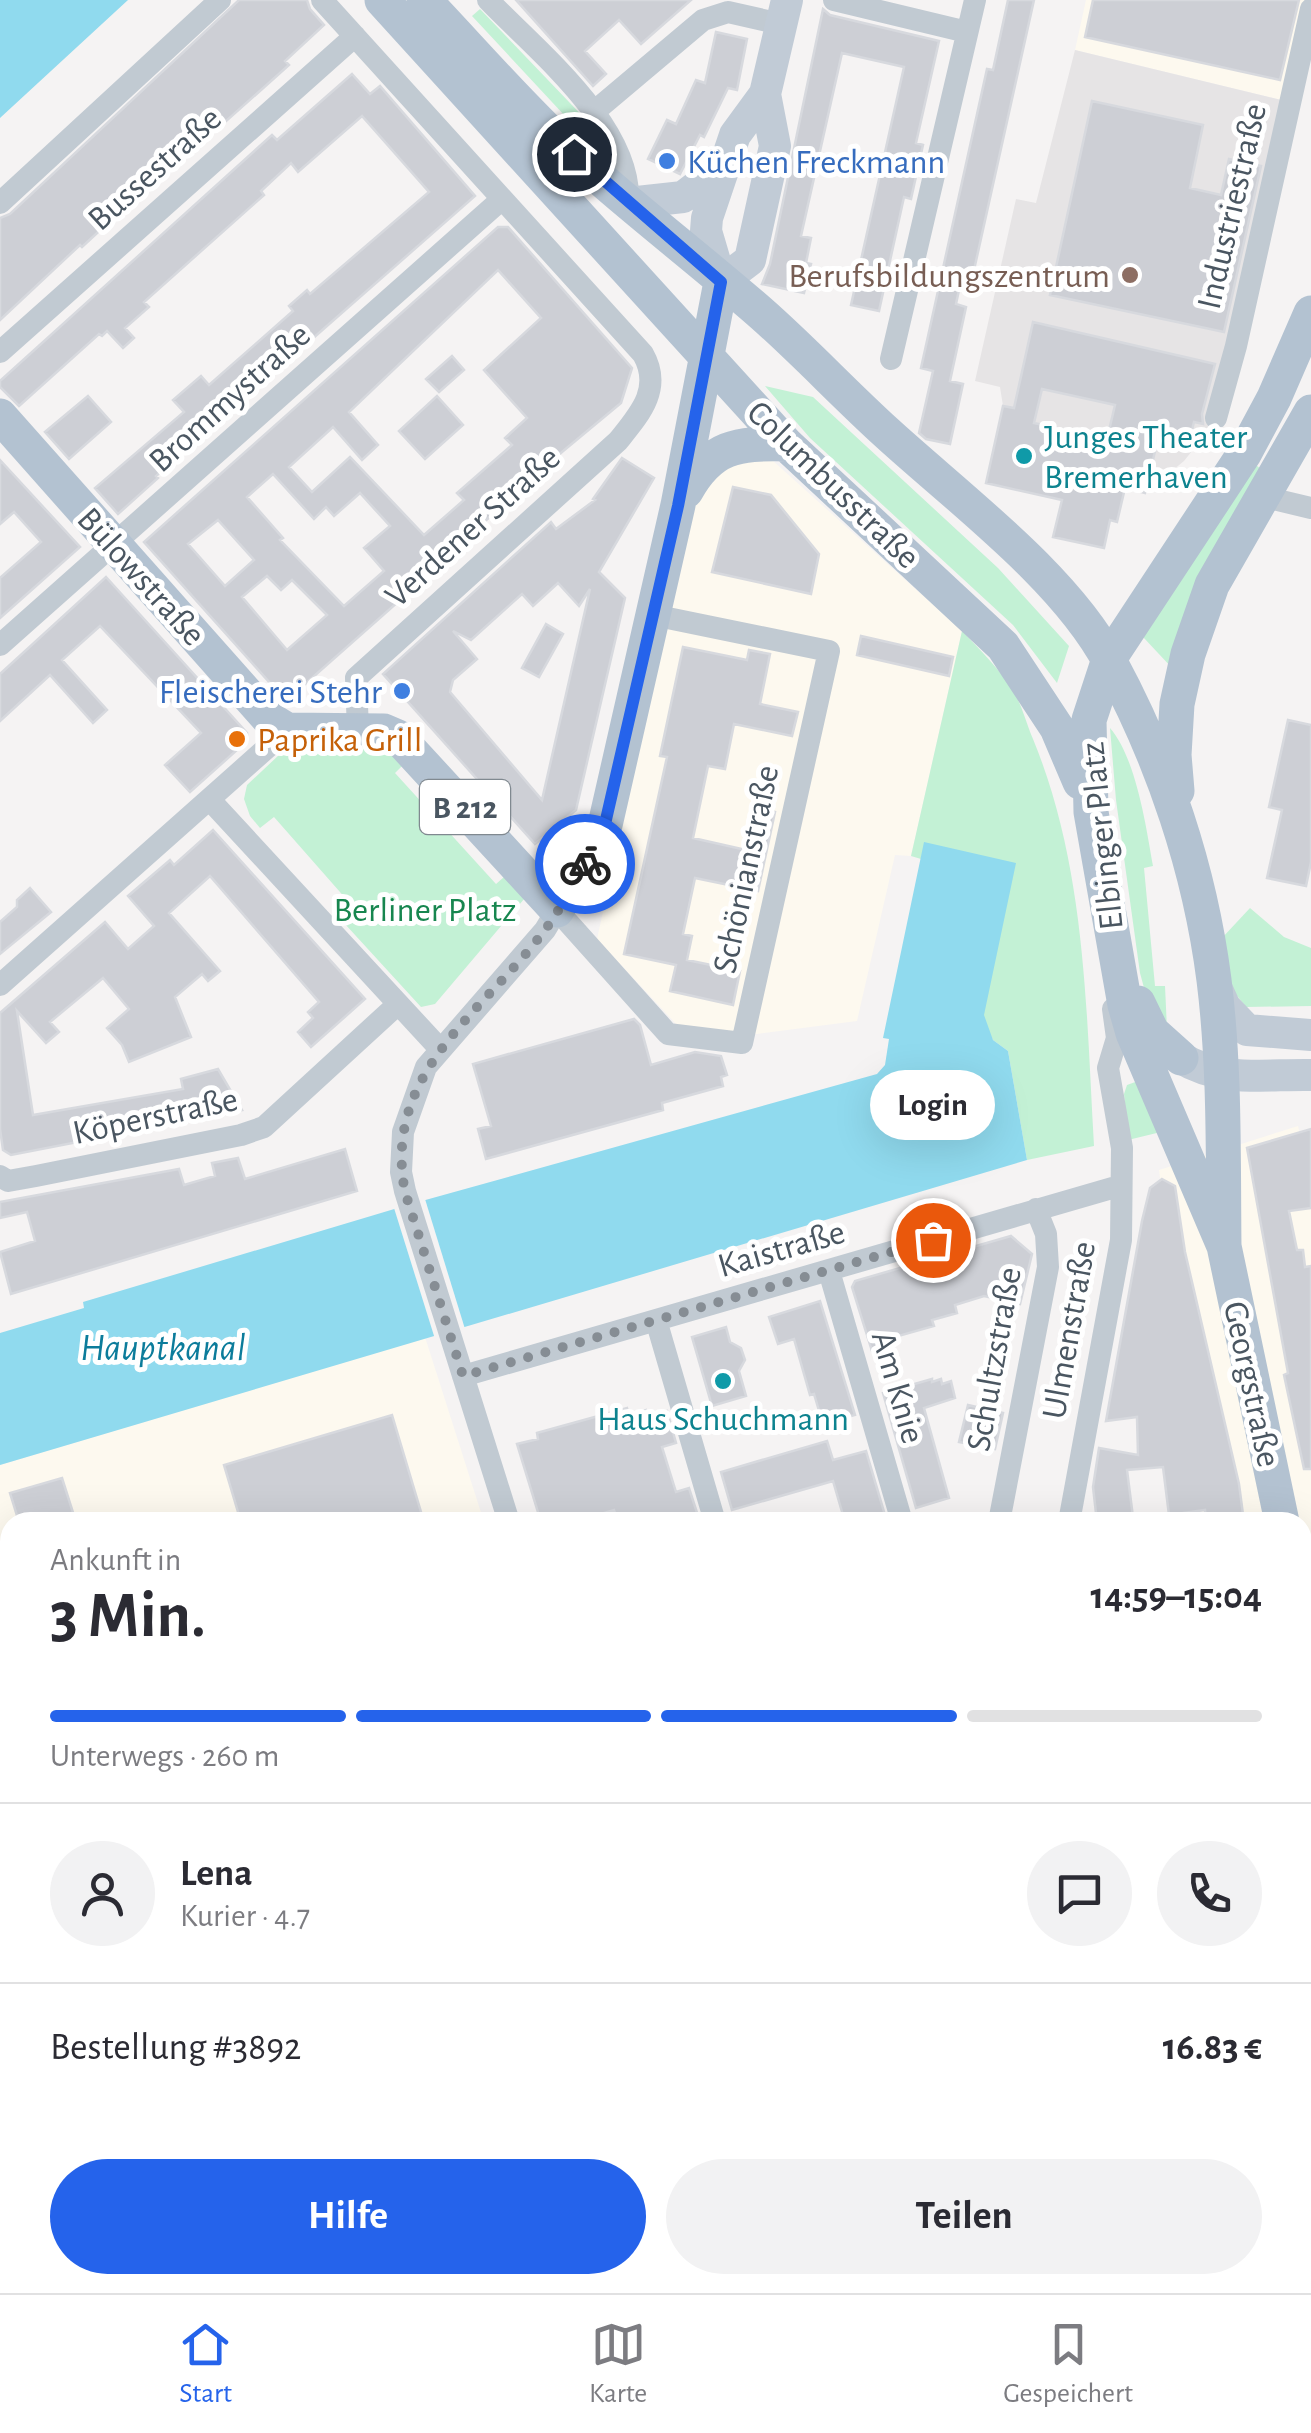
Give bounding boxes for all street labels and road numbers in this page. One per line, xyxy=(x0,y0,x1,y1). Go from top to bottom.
street label: Industriestraße xyxy=(1192,100,1273,313)
street label: Bussestraße xyxy=(82,101,228,237)
street label: Brommystraße xyxy=(143,317,317,479)
street label: Columbusstraße xyxy=(740,395,926,576)
street label: Verdener Straße xyxy=(379,440,567,614)
street label: Bülowstraße xyxy=(70,501,212,653)
street label: Elbinger Platz xyxy=(1075,740,1130,932)
street label: Schönianstraße xyxy=(707,762,786,976)
road number: B 212 xyxy=(420,780,510,834)
street label: Köperstraße xyxy=(70,1082,241,1151)
street label: Kaistraße xyxy=(714,1215,849,1284)
street label: Ulmenstraße xyxy=(1037,1239,1102,1422)
street label: Schultzstraße xyxy=(961,1264,1028,1454)
street label: Georgstraße xyxy=(1217,1298,1286,1470)
street label: Am Knie xyxy=(865,1327,930,1448)

